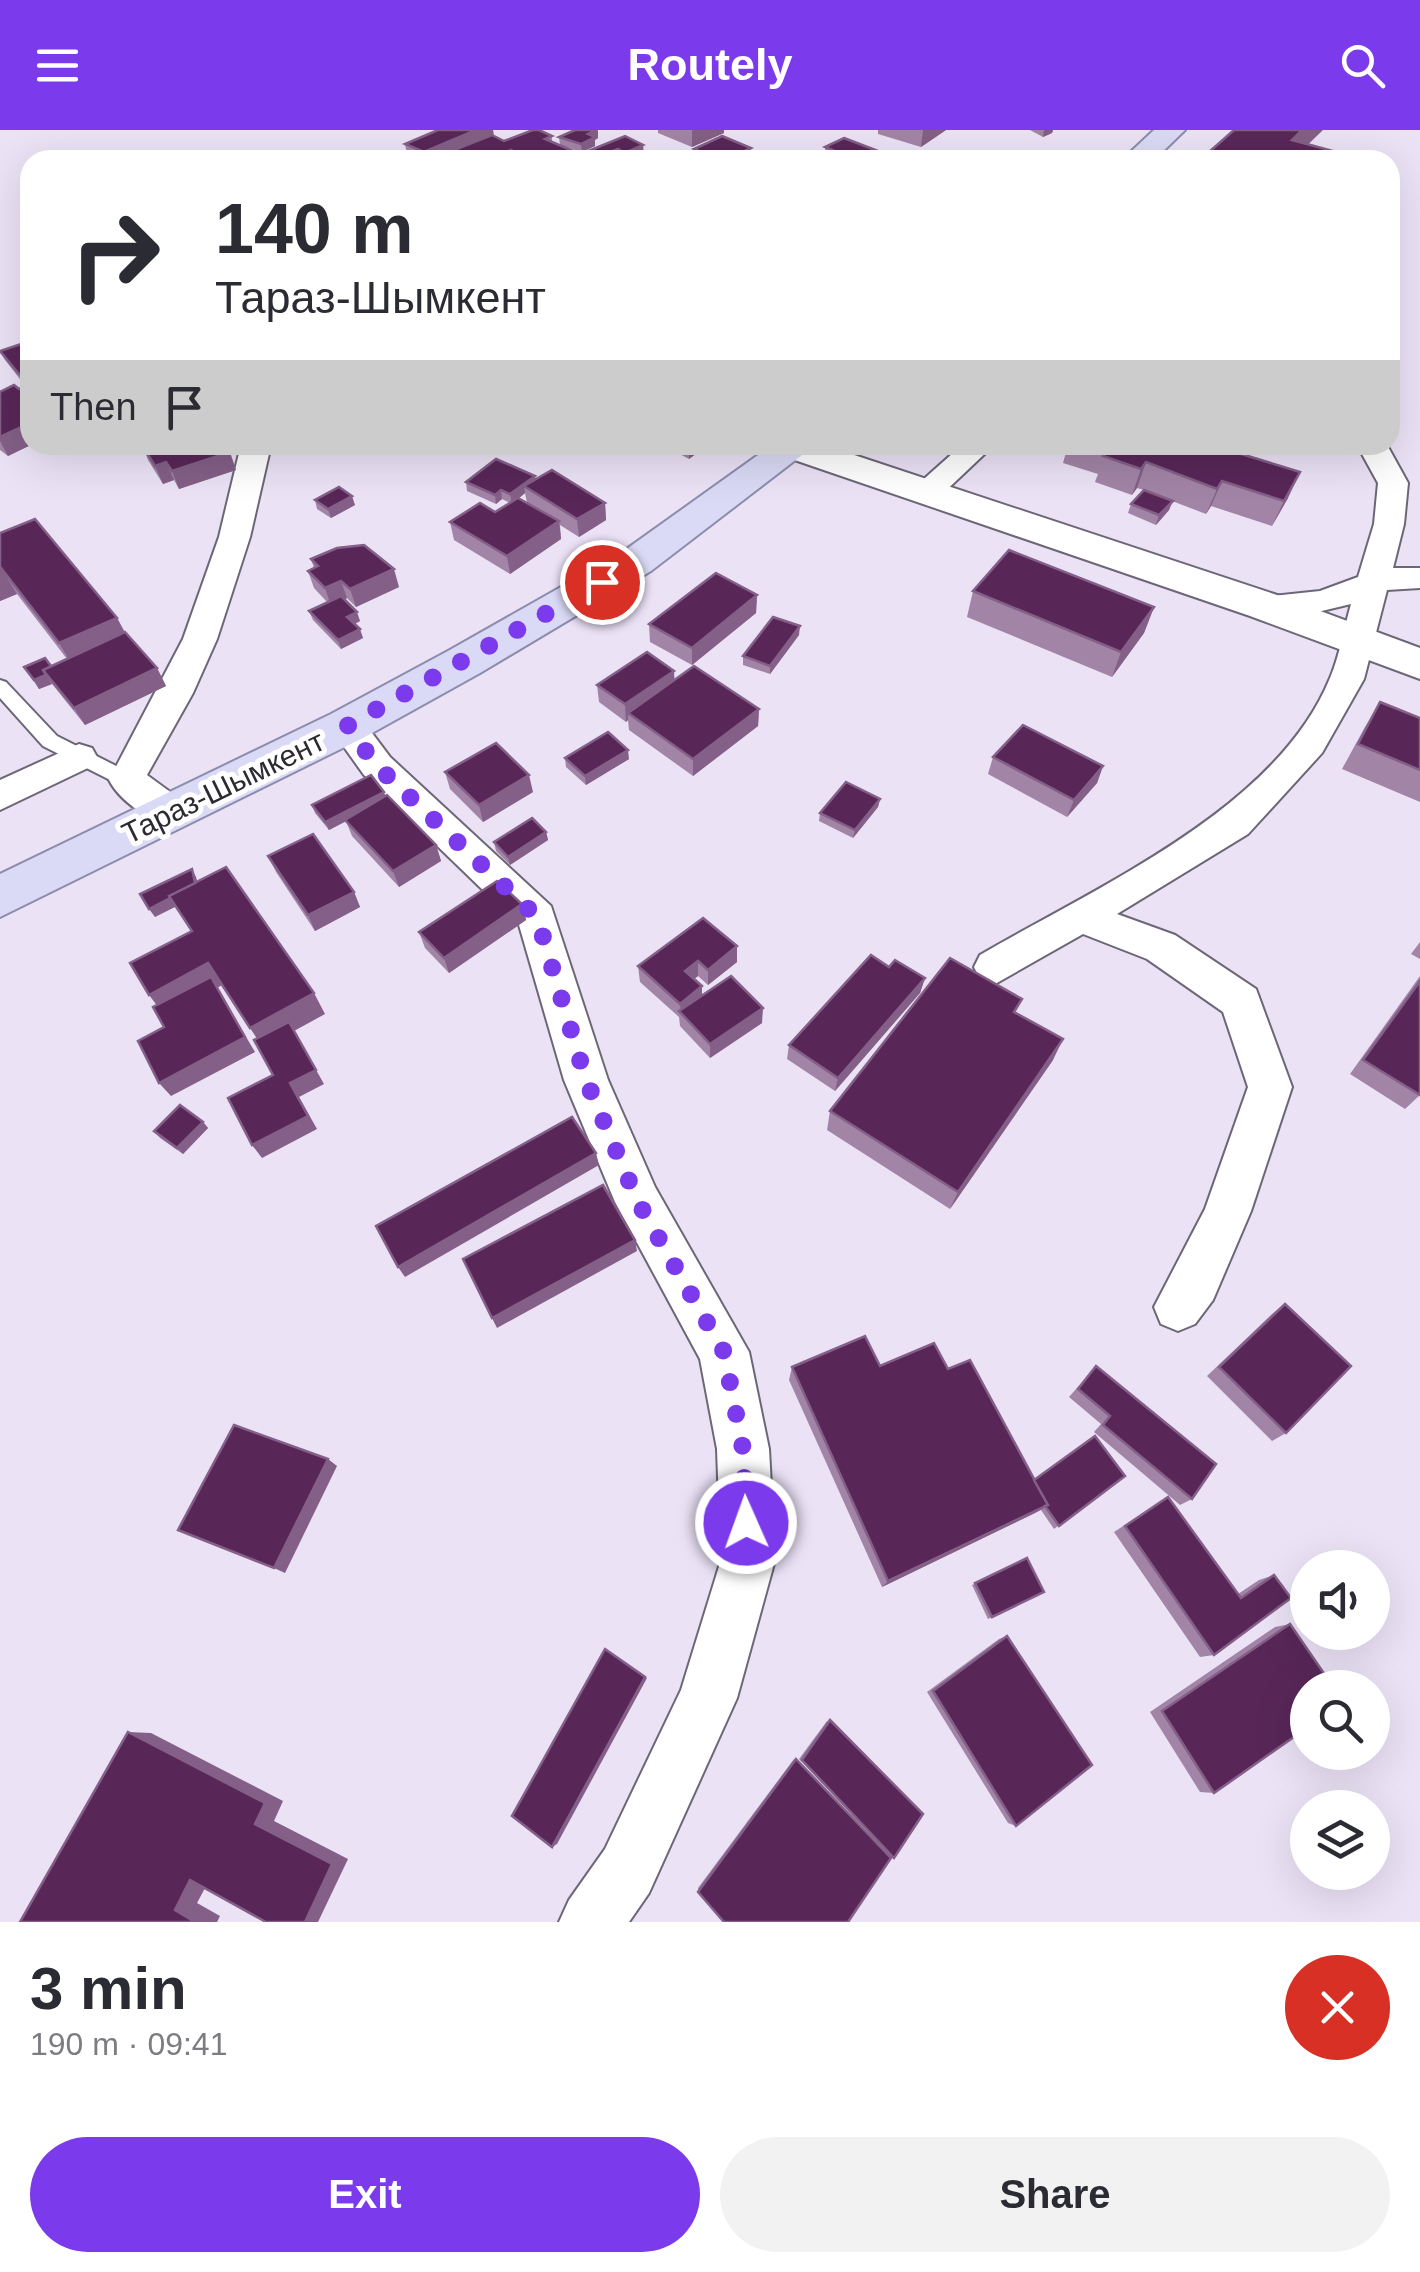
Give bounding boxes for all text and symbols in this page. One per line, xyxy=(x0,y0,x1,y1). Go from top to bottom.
icon: menu xyxy=(30,38,85,93)
icon: search xyxy=(1335,38,1390,93)
text: Routely xyxy=(627,39,793,90)
icon: right xyxy=(50,190,180,320)
text: 140 m xyxy=(215,190,413,268)
text: Тараз-Шымкент xyxy=(215,272,546,323)
icon: arrive xyxy=(157,380,212,435)
text: Then xyxy=(50,386,137,428)
pin xyxy=(560,540,645,625)
icon: arrive xyxy=(575,555,630,610)
street label: Тараз-Шымкент xyxy=(117,724,330,850)
position arrow xyxy=(694,1471,798,1575)
map controls xyxy=(1290,1550,1390,1890)
button: sound xyxy=(1290,1550,1390,1650)
button: search xyxy=(1290,1670,1390,1770)
button: layers xyxy=(1290,1790,1390,1890)
text: 3 min xyxy=(30,1955,187,2022)
button: close xyxy=(1285,1955,1390,2060)
text: 190 m · 09:41 xyxy=(30,2026,227,2062)
button: Exit xyxy=(30,2137,700,2252)
button: Share xyxy=(720,2137,1390,2252)

